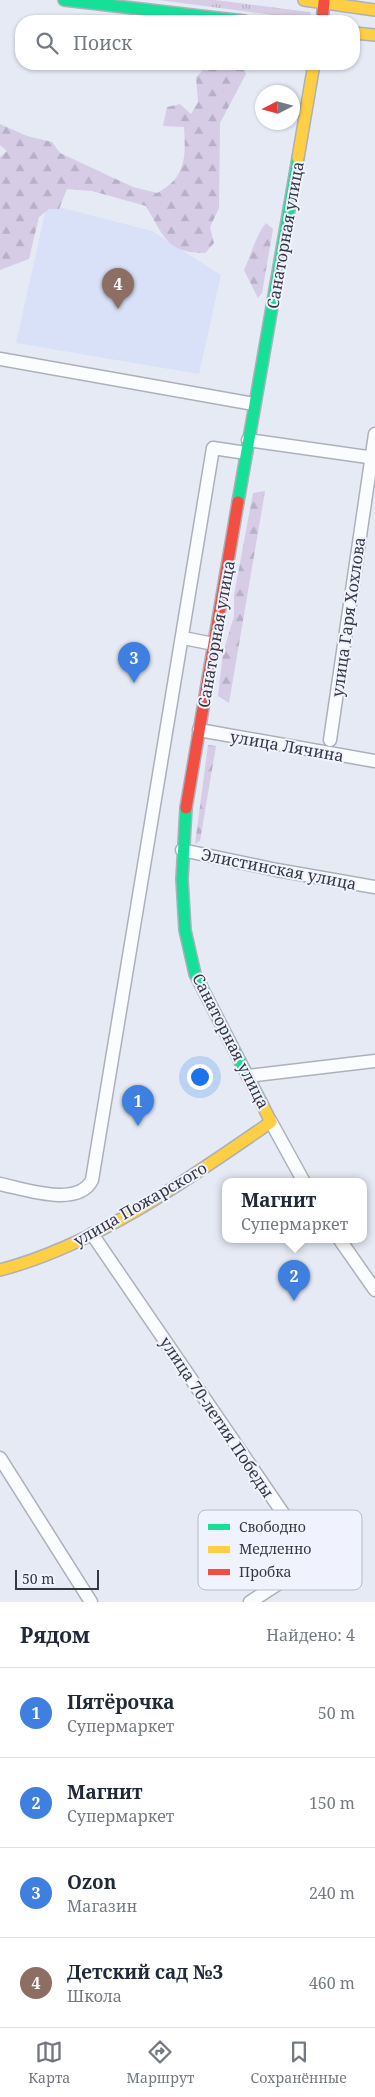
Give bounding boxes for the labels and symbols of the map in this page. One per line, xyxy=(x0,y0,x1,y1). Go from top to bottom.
north arrow xyxy=(255,85,300,130)
street label: Санаторная улица xyxy=(261,160,309,310)
pin: 4 xyxy=(102,268,134,309)
street label: улица Гаря Хохлова xyxy=(326,536,370,698)
street label: Санаторная улица xyxy=(192,559,240,709)
pin: 3 xyxy=(118,642,150,683)
street label: улица Лячина xyxy=(228,725,346,767)
street label: Элистинская улица xyxy=(200,843,358,895)
street label: Санаторная улица xyxy=(187,970,275,1112)
your location xyxy=(187,1064,213,1090)
pin: 1 xyxy=(122,1085,154,1126)
street label: улица Пожарского xyxy=(69,1157,211,1251)
pin: 2 xyxy=(278,1260,310,1301)
street label: улица 70-летия Победы xyxy=(155,1332,279,1502)
legend xyxy=(198,1510,362,1590)
text: Свободно xyxy=(239,1517,306,1536)
text: Медленно xyxy=(239,1539,311,1558)
text: Пробка xyxy=(239,1562,291,1581)
scale bar xyxy=(15,1567,99,1590)

